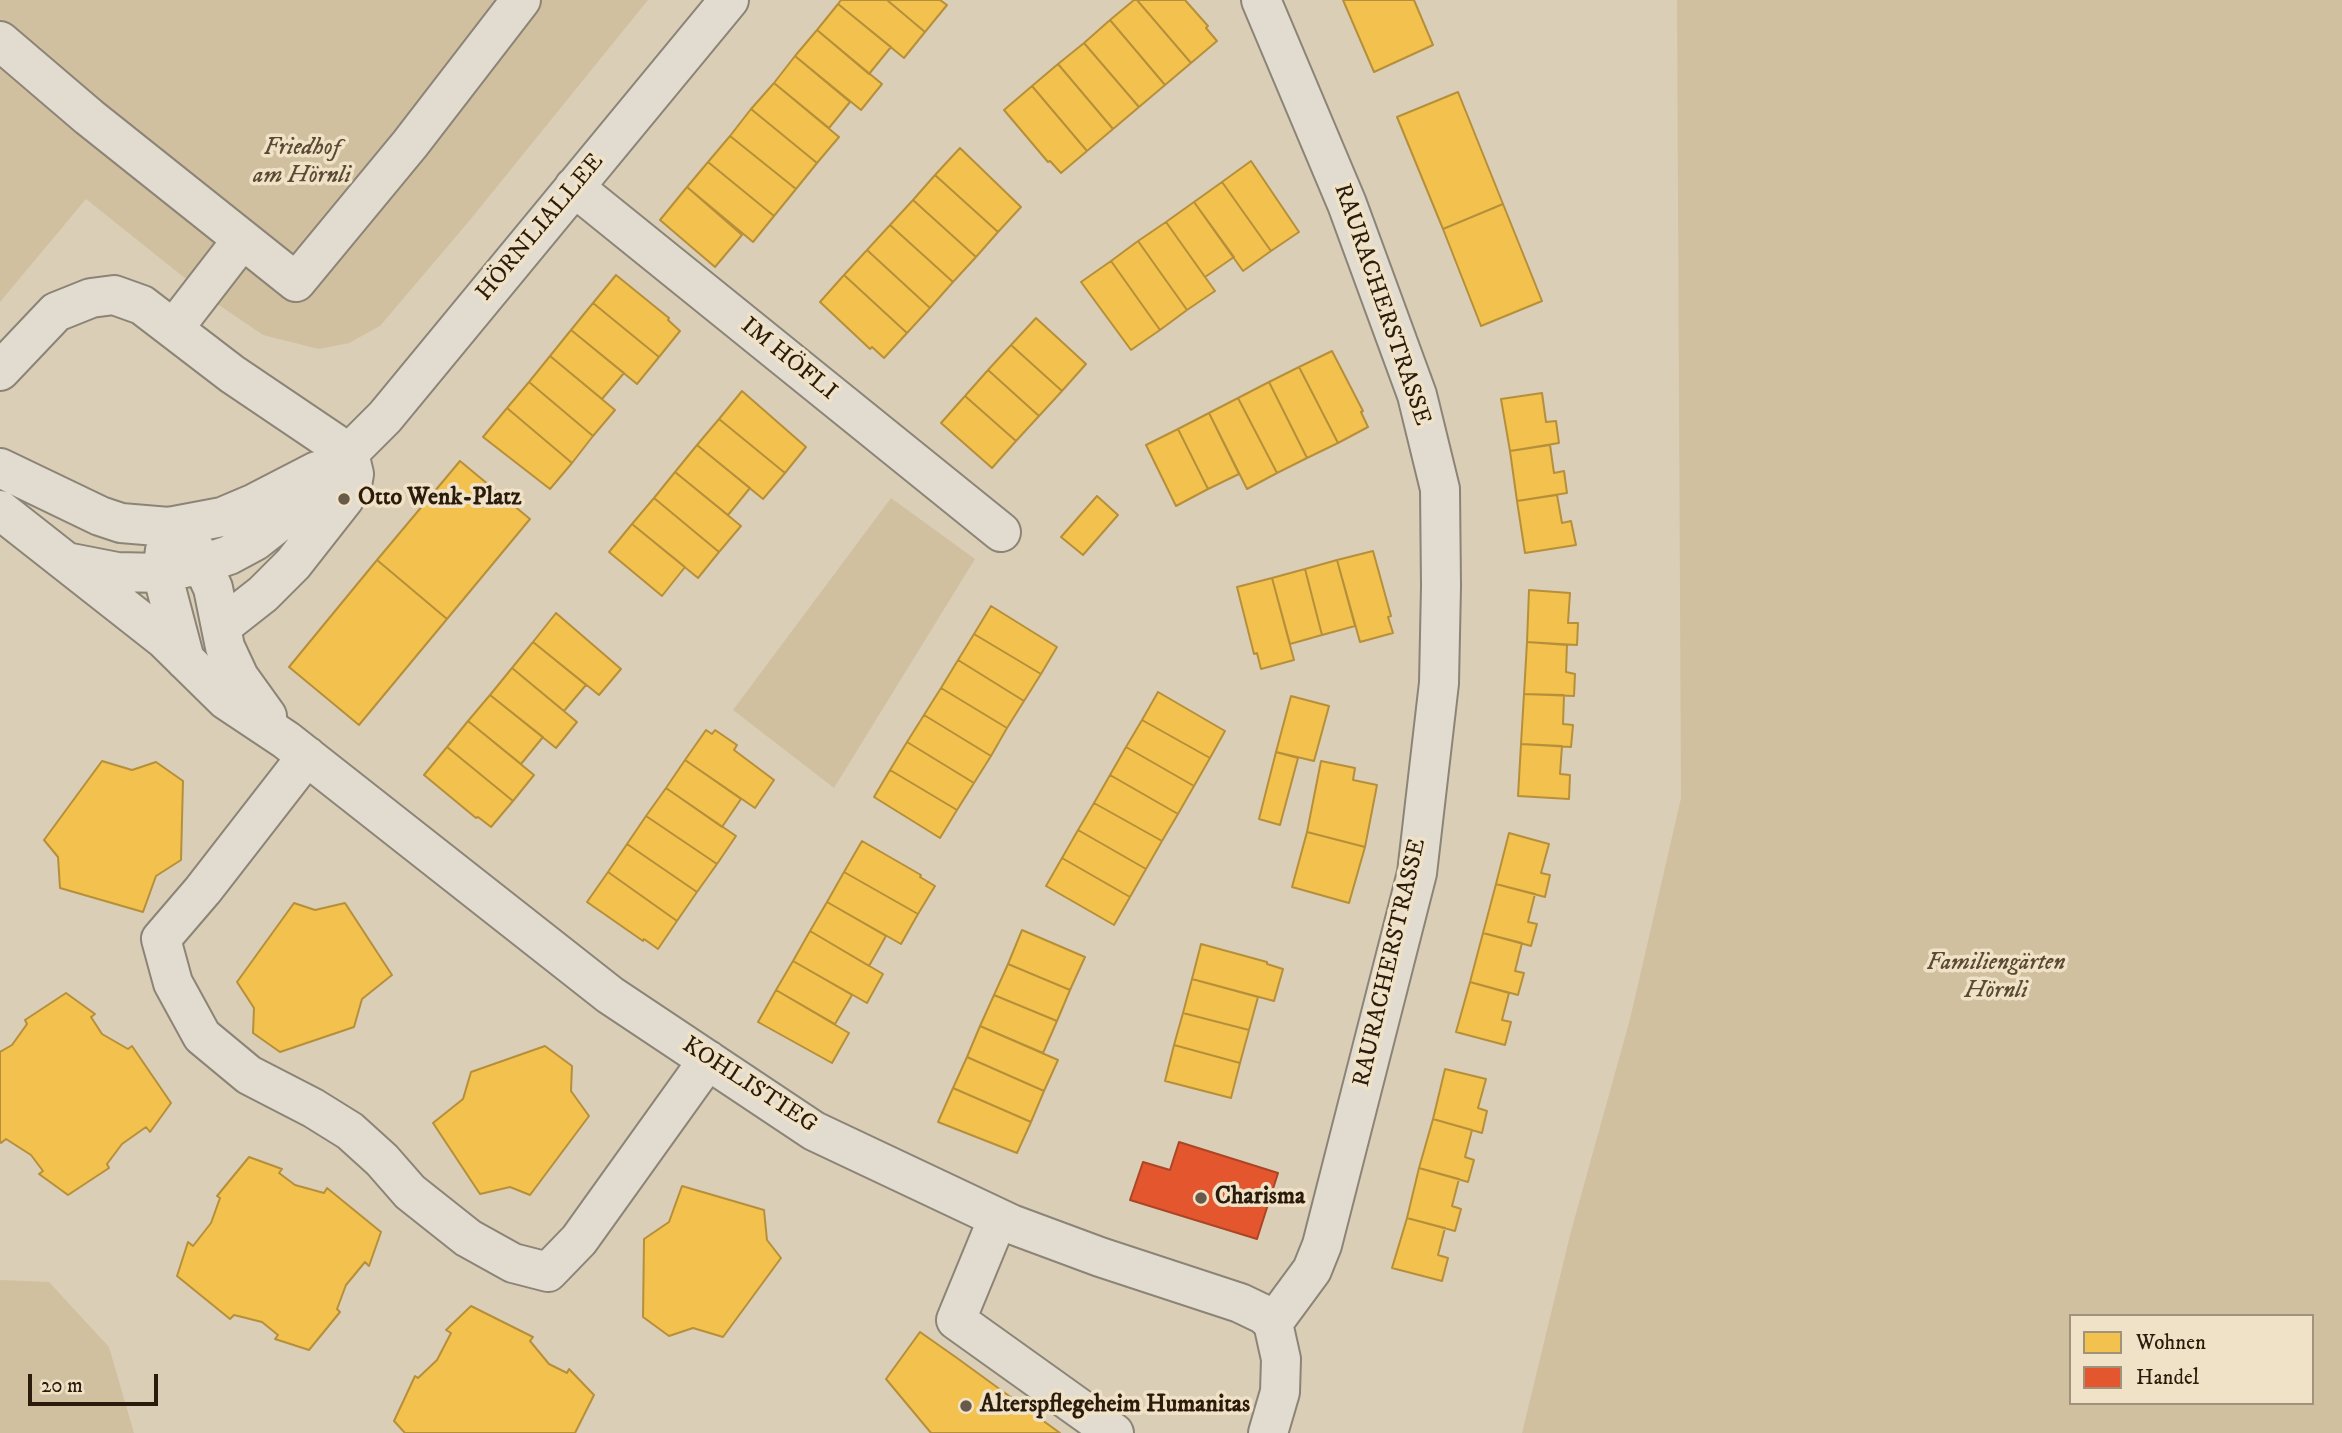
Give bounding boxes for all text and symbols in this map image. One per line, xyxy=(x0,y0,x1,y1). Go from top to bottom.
park label: Friedhof am Hörnli xyxy=(253,135,351,191)
street label: HÖRNLIALLEE xyxy=(471,149,611,307)
street label: RAURACHERSTRASSE xyxy=(1326,180,1436,430)
street label: IM HÖFLI xyxy=(734,312,842,408)
place label: Otto Wenk-Platz xyxy=(358,485,521,513)
marker: Otto Wenk-Platz xyxy=(336,491,352,507)
street label: RAURACHERSTRASSE xyxy=(1348,836,1434,1090)
park label: Familiengärten Hörnli xyxy=(1927,950,2065,1006)
street label: KOHLISTIEG xyxy=(676,1032,822,1140)
place label: Charisma xyxy=(1215,1184,1305,1212)
marker: Charisma xyxy=(1193,1190,1209,1206)
legend xyxy=(2069,1314,2314,1405)
text: Wohnen xyxy=(2136,1330,2206,1356)
scale bar xyxy=(32,1360,161,1404)
text: Handel xyxy=(2136,1365,2199,1391)
text: 20 m xyxy=(41,1373,83,1399)
place label: Alterspflegeheim Humanitas xyxy=(980,1392,1250,1420)
marker: Alterspflegeheim Humanitas xyxy=(958,1398,974,1414)

